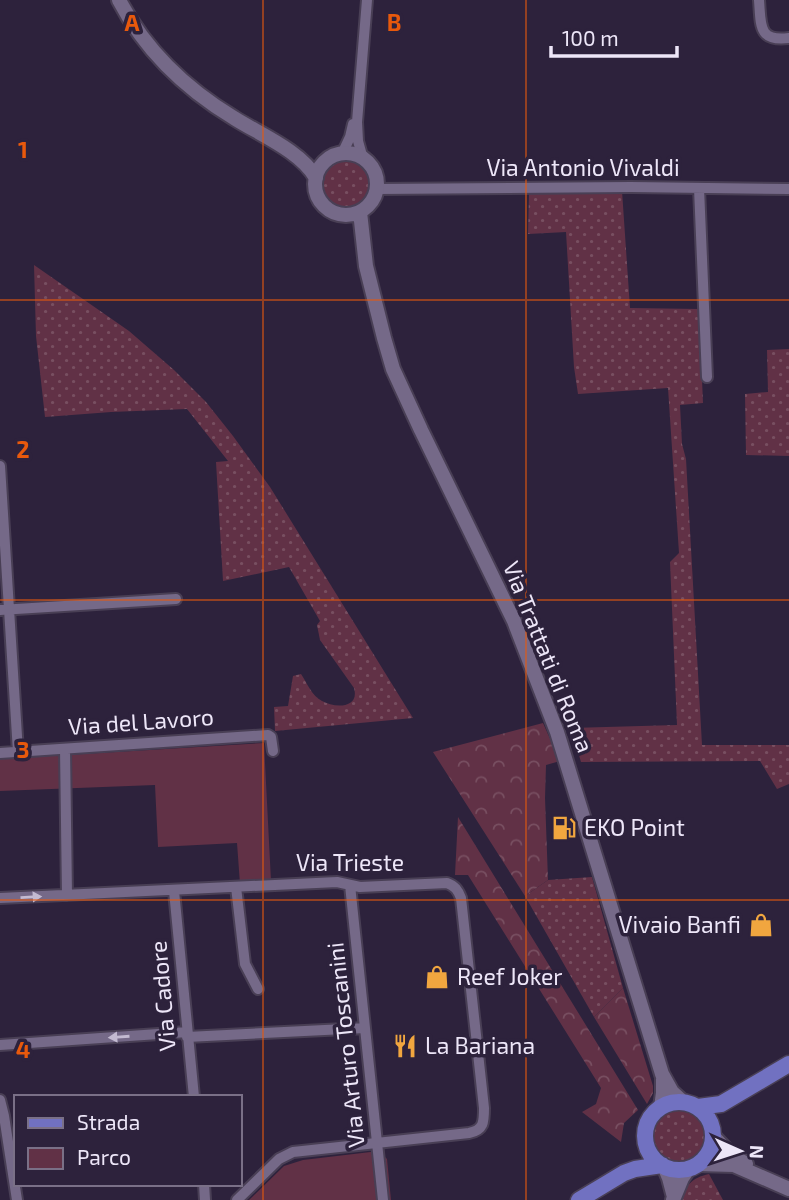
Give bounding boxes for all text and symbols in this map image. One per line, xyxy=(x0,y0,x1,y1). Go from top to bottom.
text: A xyxy=(124,8,140,36)
text: B xyxy=(387,8,401,36)
scale bar xyxy=(551,14,677,58)
text: 100 m xyxy=(562,25,619,50)
text: 1 xyxy=(18,135,28,163)
street label: Via Antonio Vivaldi xyxy=(486,153,680,181)
text: 2 xyxy=(16,435,30,463)
street label: Via Trattati di Roma xyxy=(498,557,600,756)
street label: Via del Lavoro xyxy=(67,702,215,740)
text: 3 xyxy=(16,735,30,763)
place label: EKO Point xyxy=(584,813,685,841)
fuel station icon: EKO Point xyxy=(550,814,578,842)
street label: Via Trieste xyxy=(296,848,404,876)
one-way arrow xyxy=(20,891,42,902)
place label: Vivaio Banfi xyxy=(619,910,741,938)
shop icon: Vivaio Banfi xyxy=(747,911,775,939)
street label: Via Cadore xyxy=(143,940,181,1052)
street label: Via Arturo Toscanini xyxy=(320,941,370,1149)
place label: Reef Joker xyxy=(457,962,563,990)
shop icon: Reef Joker xyxy=(423,963,451,991)
one-way arrow xyxy=(108,1031,130,1042)
place label: La Bariana xyxy=(425,1031,535,1059)
restaurant icon: La Bariana xyxy=(391,1032,419,1060)
text: 4 xyxy=(16,1035,30,1063)
legend xyxy=(14,1095,242,1186)
text: Strada xyxy=(77,1109,140,1134)
north arrow xyxy=(705,1116,775,1186)
text: Parco xyxy=(77,1144,131,1169)
text: N xyxy=(746,1144,769,1159)

